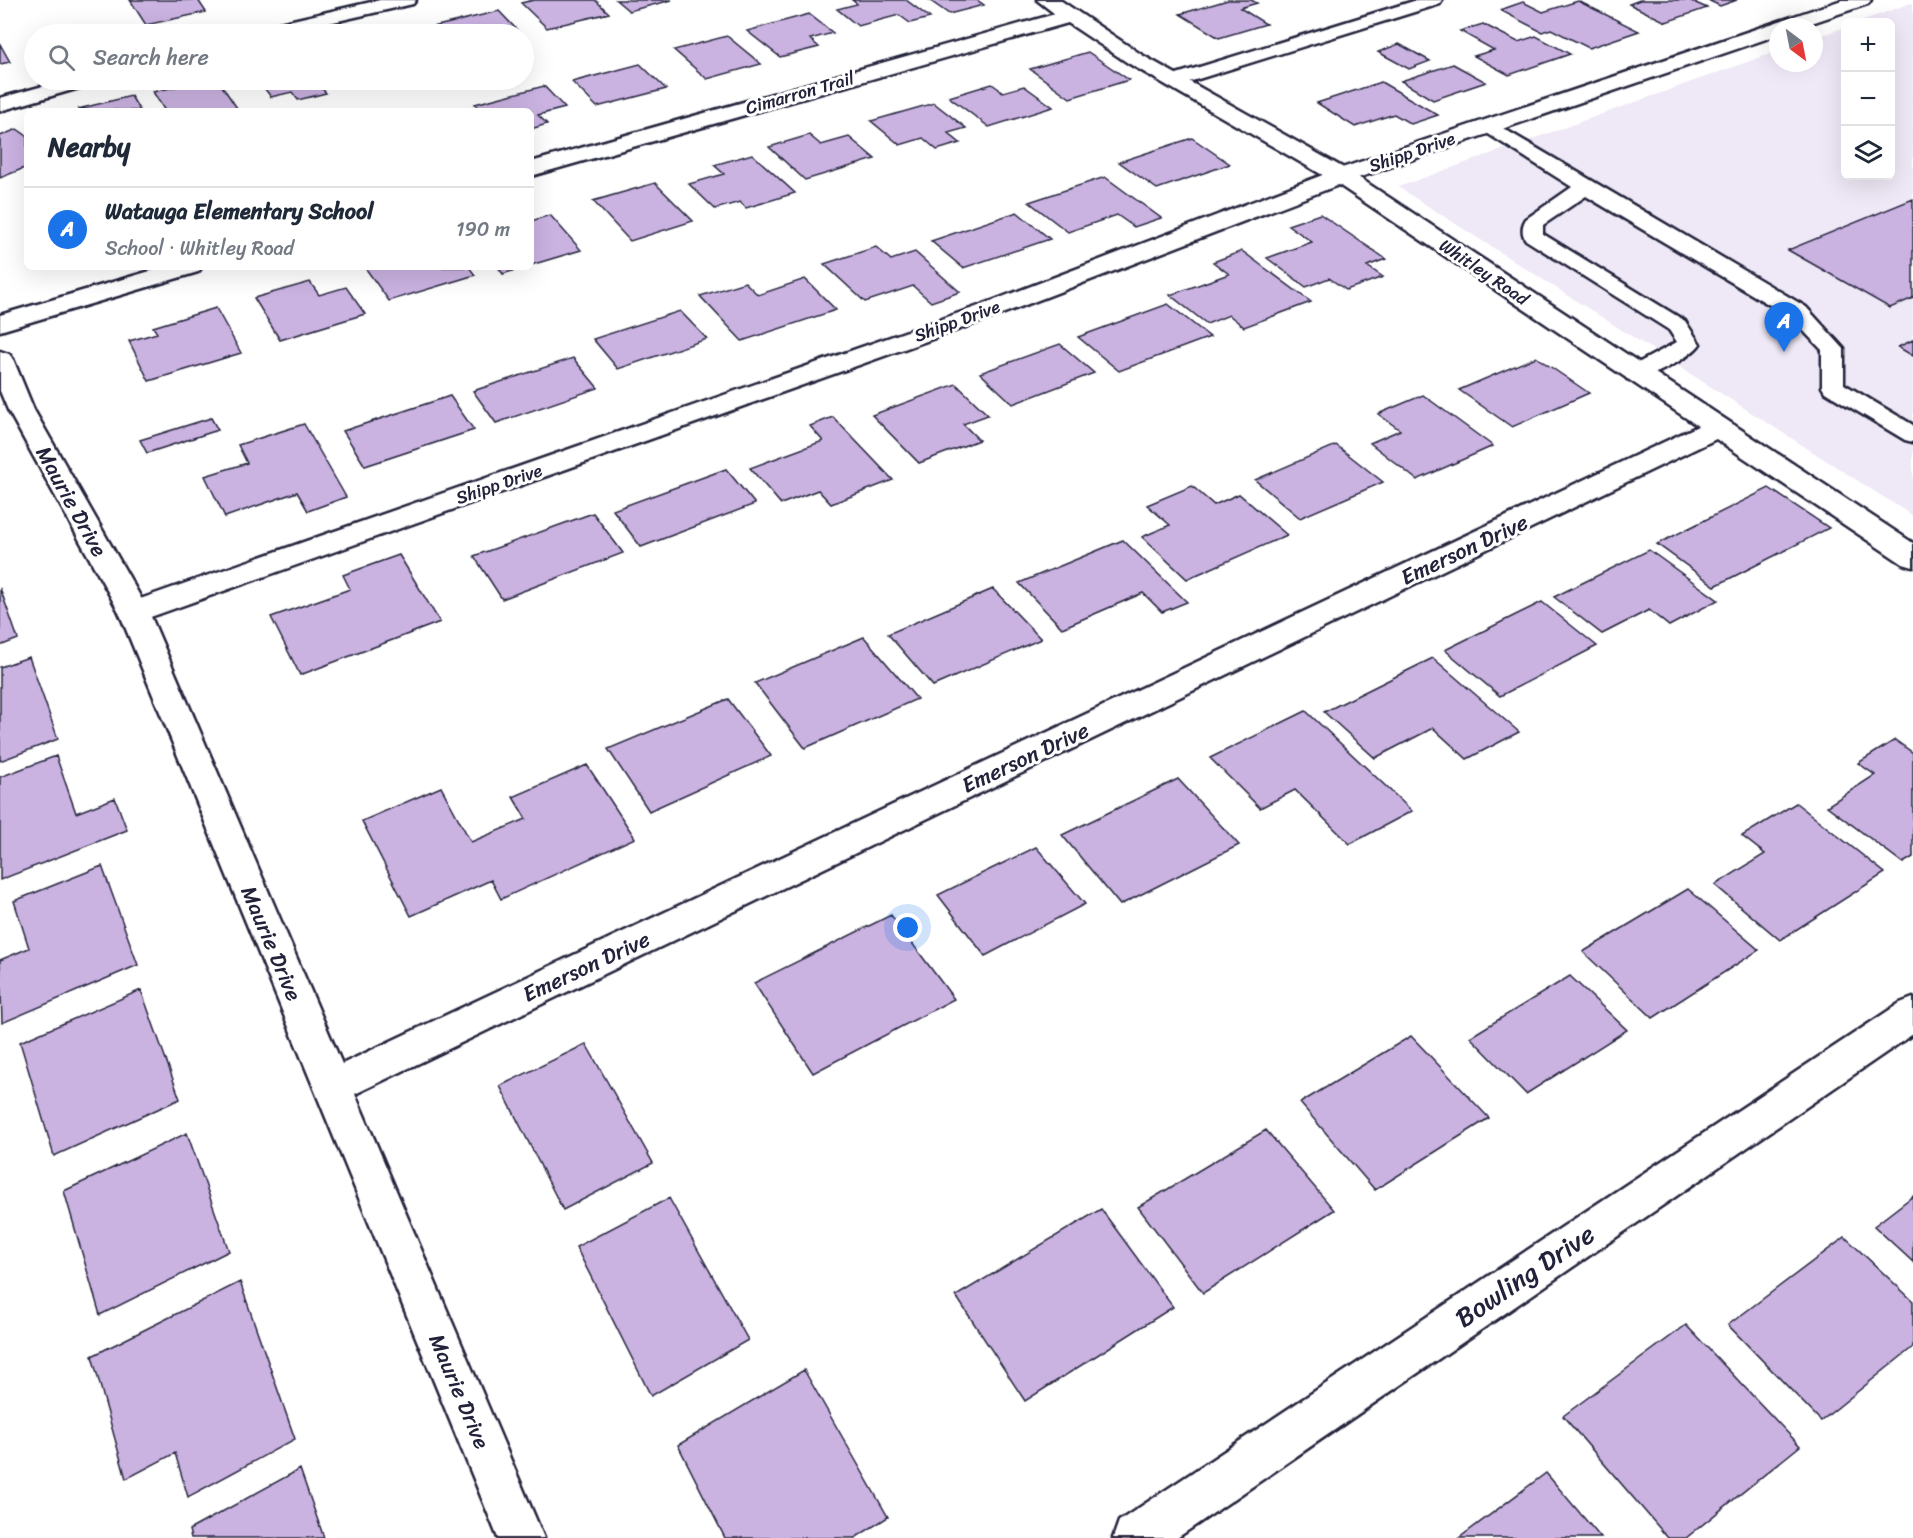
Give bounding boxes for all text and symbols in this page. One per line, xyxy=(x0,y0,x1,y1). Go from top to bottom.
north arrow xyxy=(1769,18,1823,72)
map controls xyxy=(1841,18,1895,180)
button: + xyxy=(1841,18,1895,72)
search box xyxy=(24,24,534,90)
text: Search here xyxy=(93,38,209,77)
icon: search xyxy=(45,41,78,74)
street label: Cimarron Trail xyxy=(742,62,859,124)
button: − xyxy=(1841,72,1895,126)
street label: Shipp Drive xyxy=(1364,122,1460,182)
text: Nearby xyxy=(48,124,130,170)
button: layers xyxy=(1841,126,1895,180)
text: Watauga Elementary School xyxy=(105,192,374,231)
text: A xyxy=(61,212,74,247)
text: 190 m xyxy=(456,212,510,247)
street label: Whitley Road xyxy=(1432,230,1537,315)
text: School · Whitley Road xyxy=(105,231,294,266)
street label: Shipp Drive xyxy=(909,291,1005,351)
pin: A xyxy=(1764,302,1804,352)
street label: Maurie Drive xyxy=(25,438,118,564)
street label: Shipp Drive xyxy=(451,454,547,514)
street label: Emerson Drive xyxy=(1394,503,1535,596)
street label: Emerson Drive xyxy=(955,711,1096,804)
street label: Maurie Drive xyxy=(230,879,313,1007)
your location xyxy=(893,913,922,942)
street label: Emerson Drive xyxy=(516,920,657,1013)
street label: Bowling Drive xyxy=(1445,1211,1605,1341)
street label: Maurie Drive xyxy=(418,1327,501,1455)

